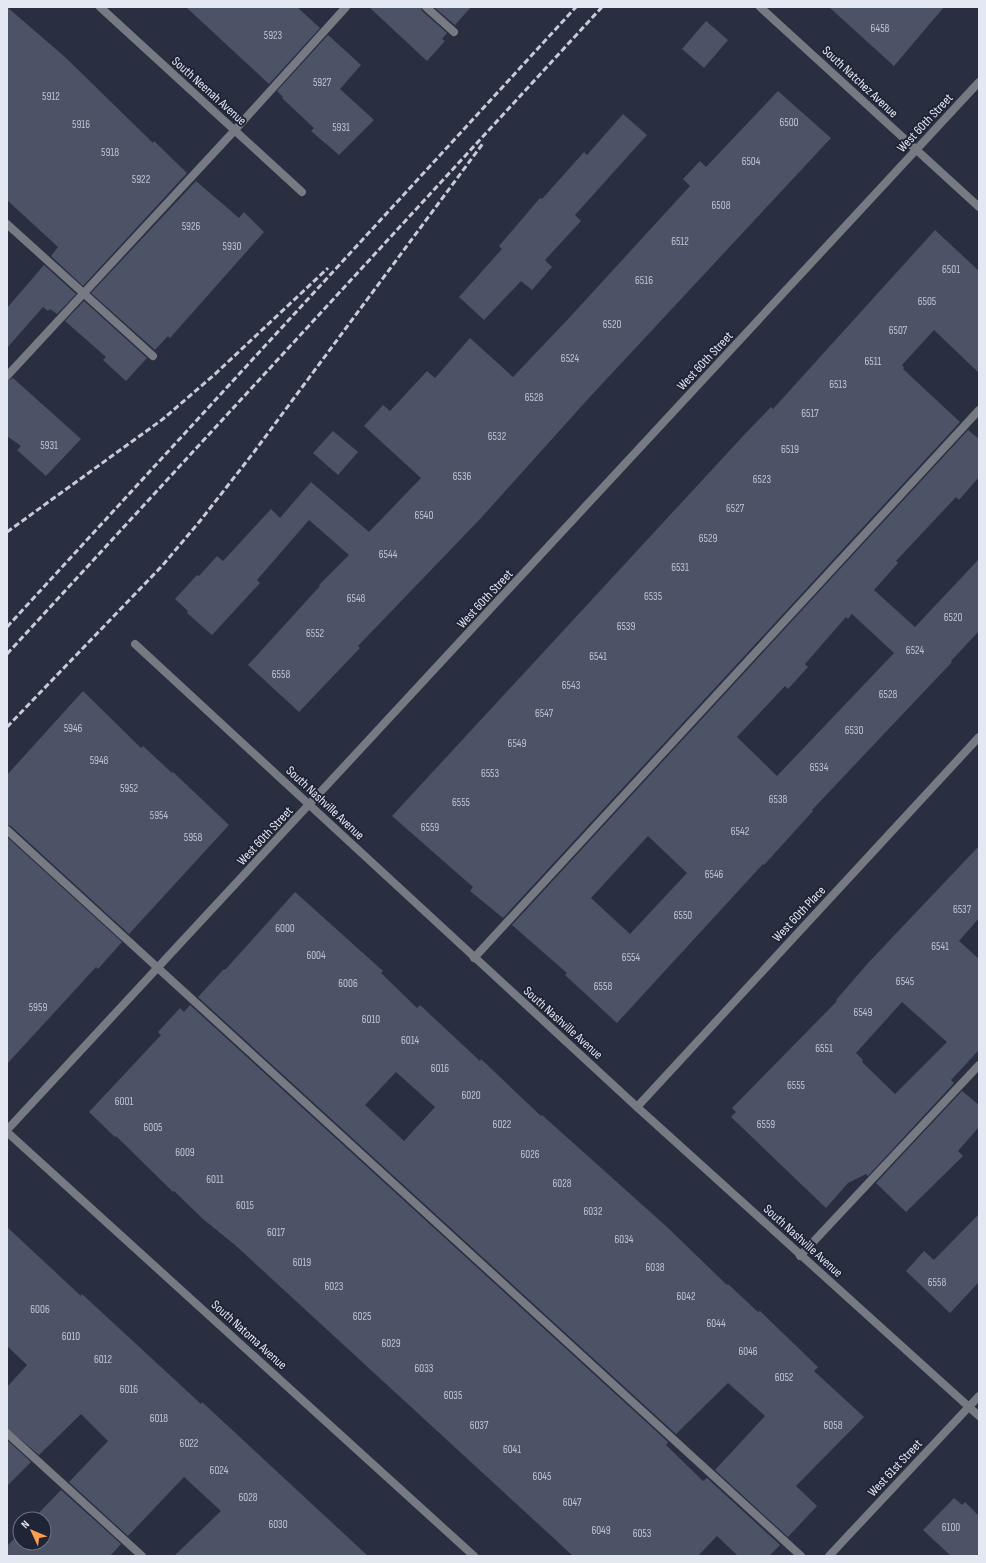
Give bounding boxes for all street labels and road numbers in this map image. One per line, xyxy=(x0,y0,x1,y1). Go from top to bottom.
street label: South Natchez Avenue xyxy=(819,43,901,121)
street label: South Neenah Avenue xyxy=(168,53,250,129)
street label: West 60th Street xyxy=(894,90,956,156)
street label: West 60th Street xyxy=(674,328,736,394)
street label: West 60th Street xyxy=(454,566,516,632)
street label: South Nashville Avenue xyxy=(283,763,367,843)
street label: West 60th Street xyxy=(234,803,296,869)
street label: West 60th Place xyxy=(769,883,829,945)
street label: South Nashville Avenue xyxy=(520,983,606,1063)
street label: South Nashville Avenue xyxy=(760,1201,846,1281)
street label: South Natoma Avenue xyxy=(208,1297,290,1373)
street label: West 61st Street xyxy=(864,1436,926,1500)

